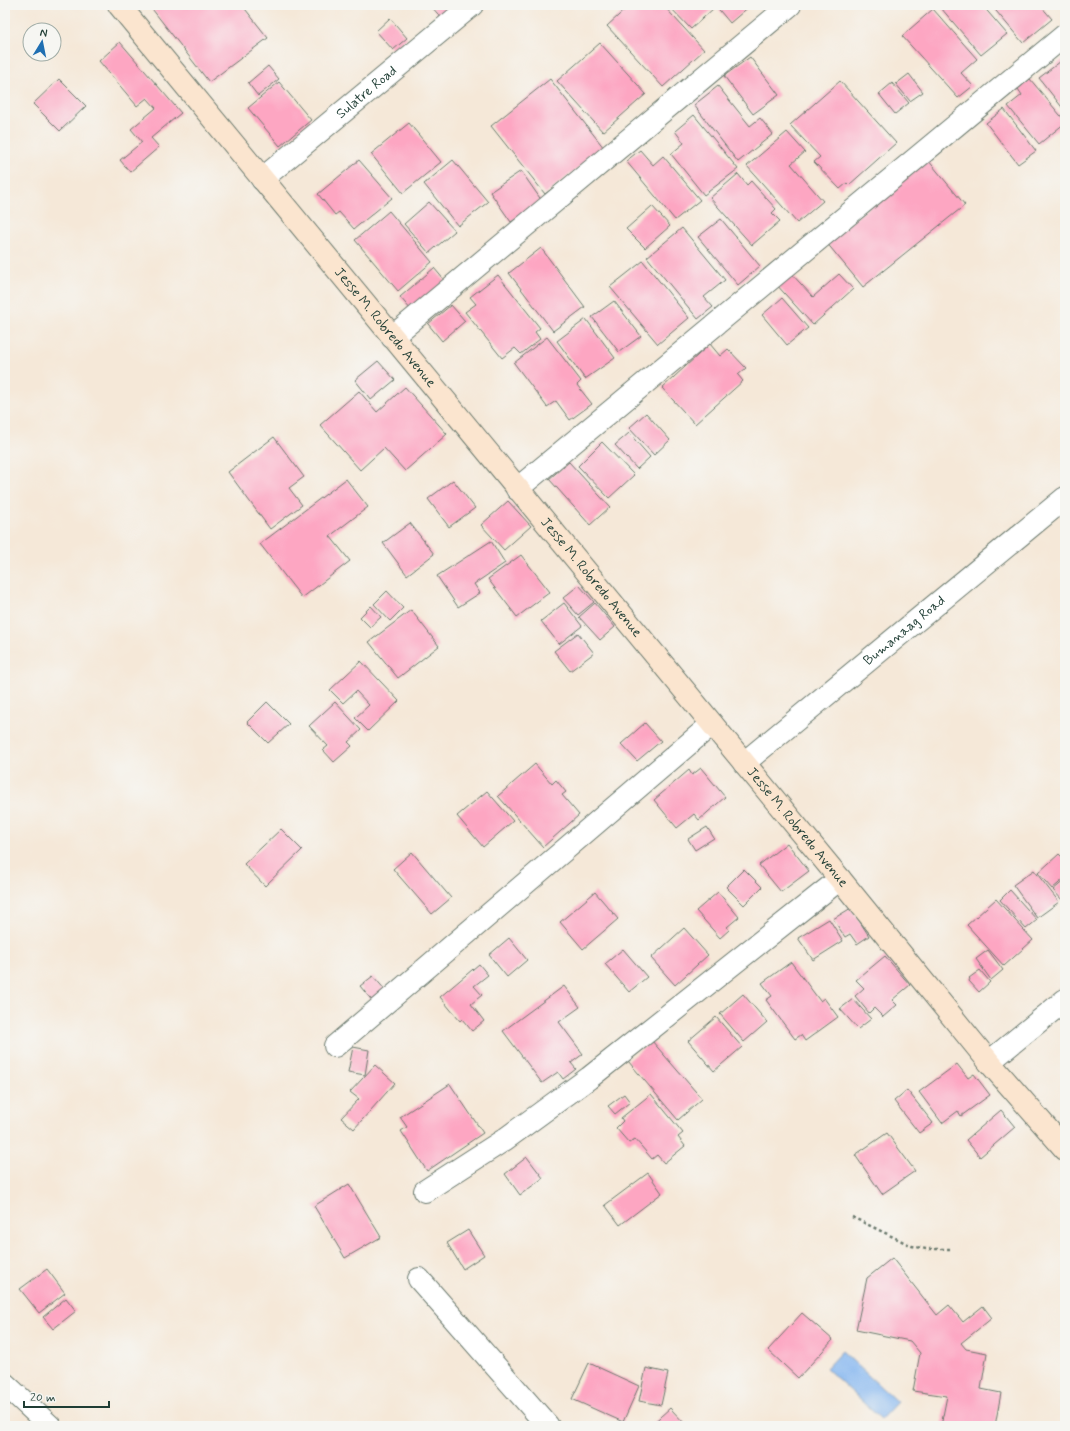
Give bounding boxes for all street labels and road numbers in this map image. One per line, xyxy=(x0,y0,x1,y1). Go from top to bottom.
street label: Sulatre Road xyxy=(333,62,401,123)
street label: Jesse M. Robredo Avenue xyxy=(330,264,440,391)
street label: Jesse M. Robredo Avenue xyxy=(536,514,646,641)
street label: Bumanaag Road xyxy=(860,592,949,670)
street label: Jesse M. Robredo Avenue xyxy=(743,764,852,891)

